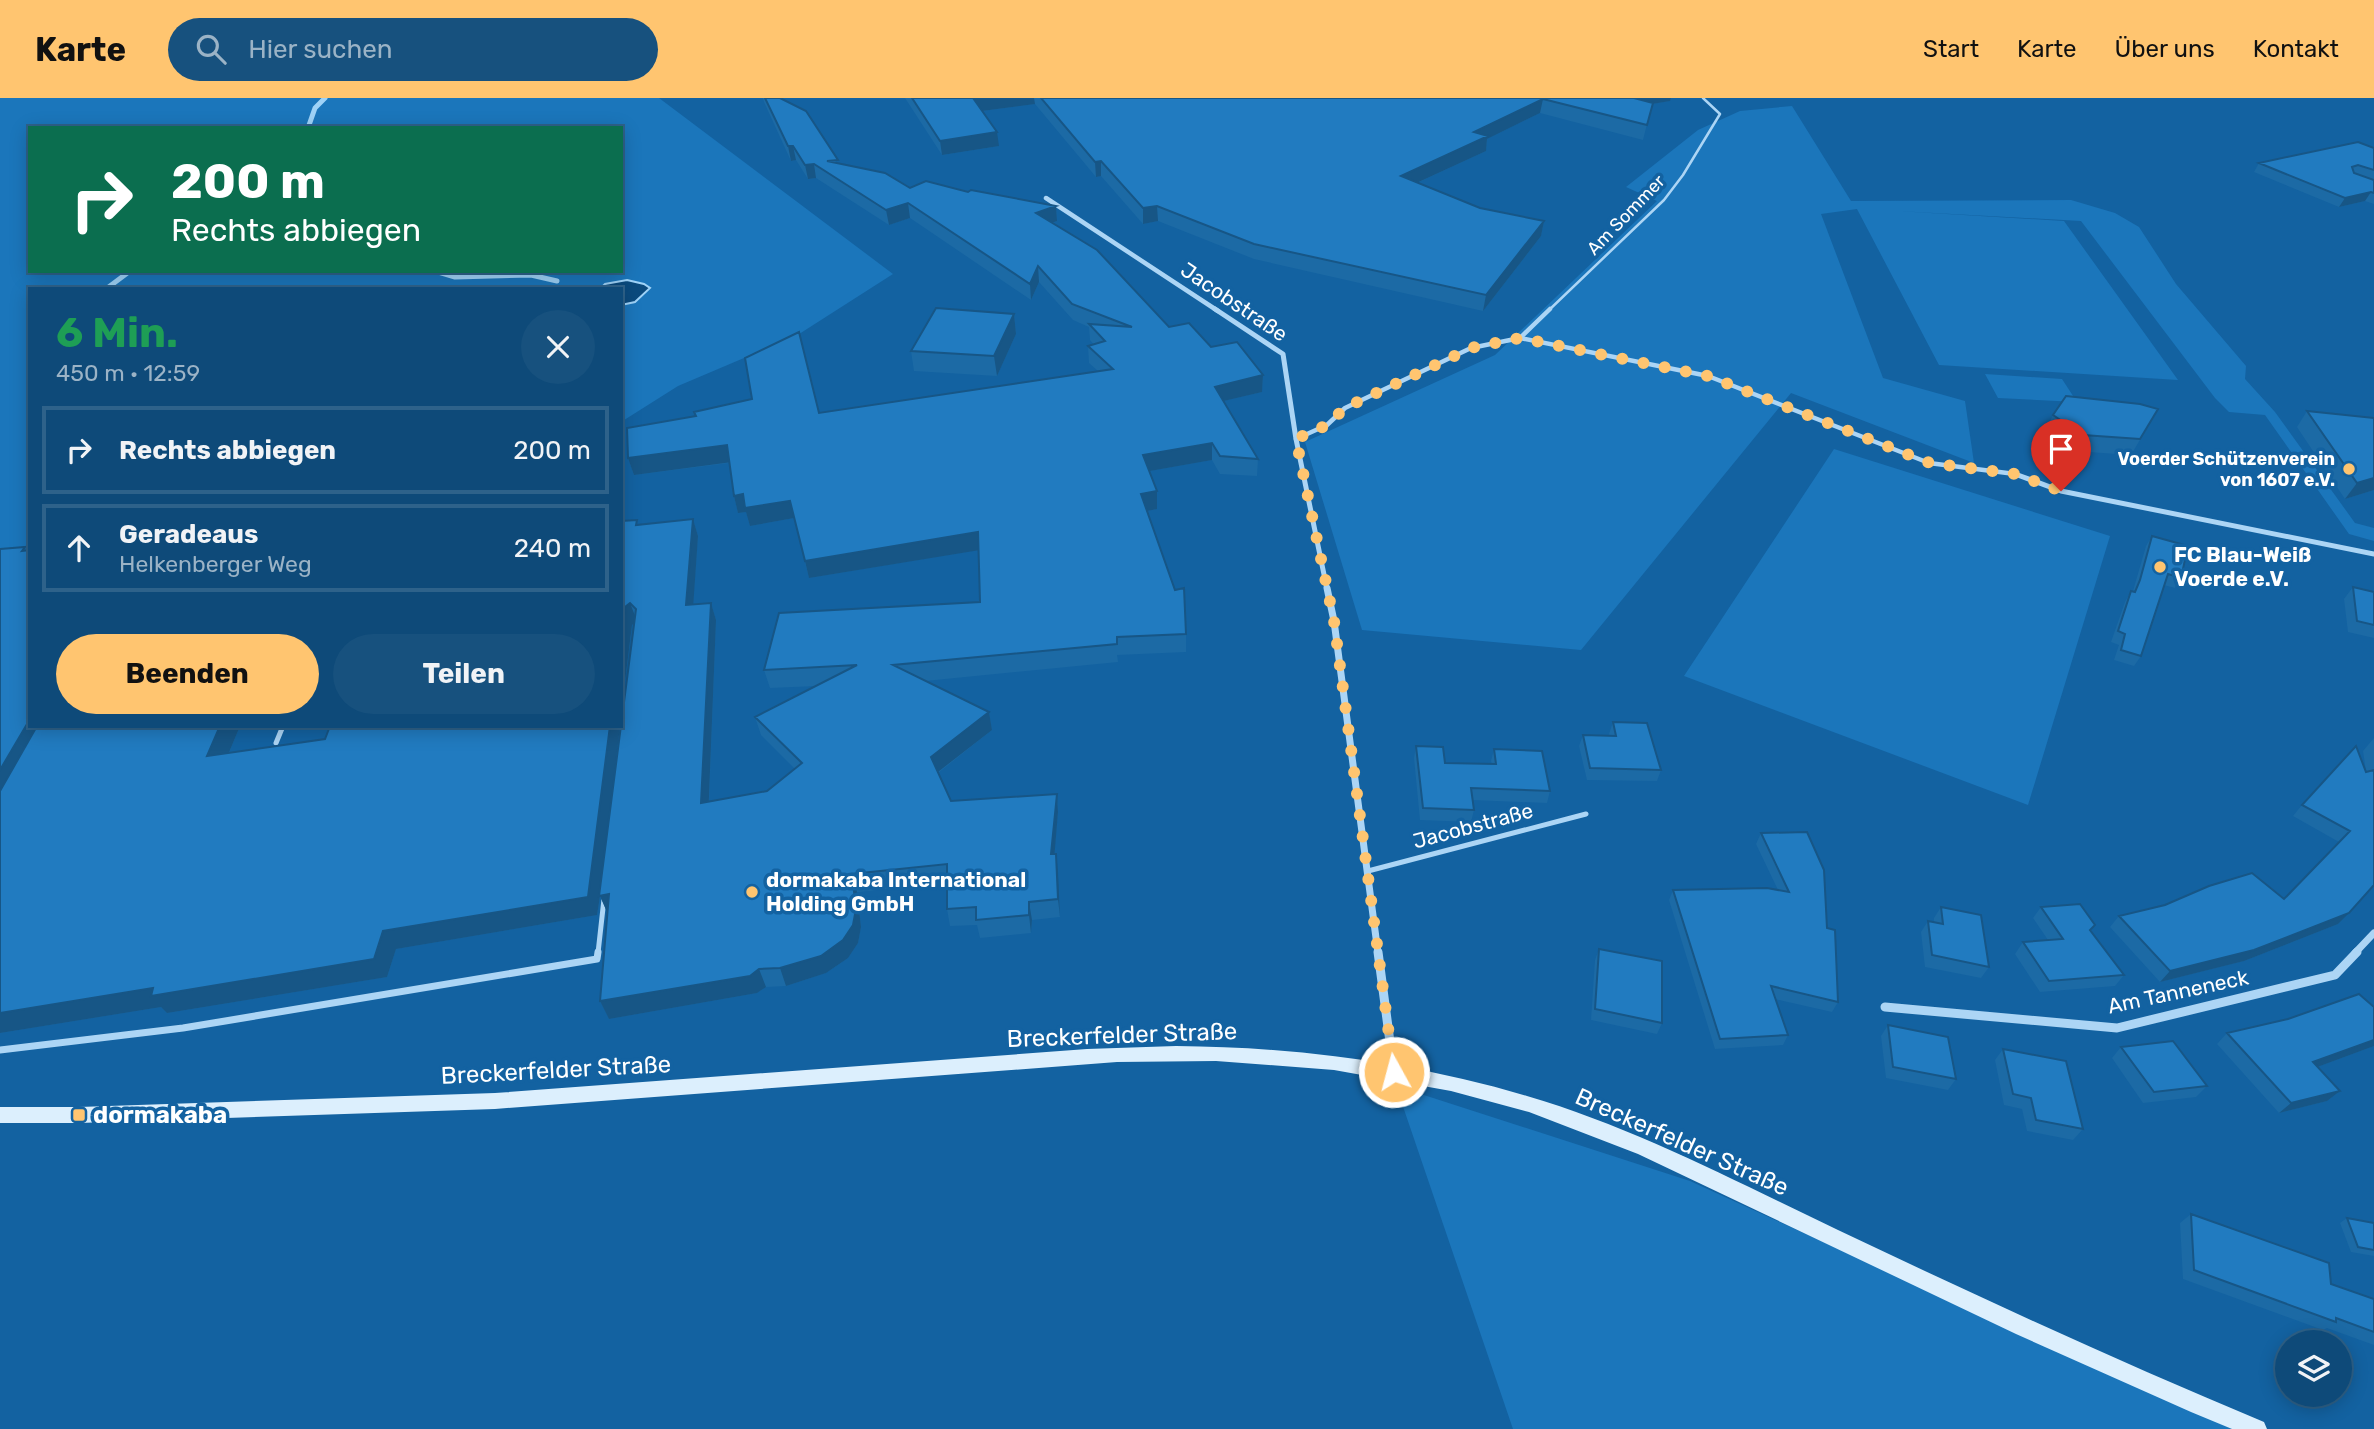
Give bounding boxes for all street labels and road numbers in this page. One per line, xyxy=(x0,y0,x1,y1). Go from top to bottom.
street label: Am Sommer xyxy=(1582,170,1670,260)
street label: Jacobstraße xyxy=(1176,257,1292,346)
street label: Jacobstraße xyxy=(1410,797,1536,854)
street label: Am Tanneneck xyxy=(2105,964,2251,1019)
street label: Breckerfelder Straße xyxy=(1006,1017,1238,1053)
street label: Breckerfelder Straße xyxy=(440,1050,672,1090)
street label: Breckerfelder Straße xyxy=(1571,1082,1793,1202)

